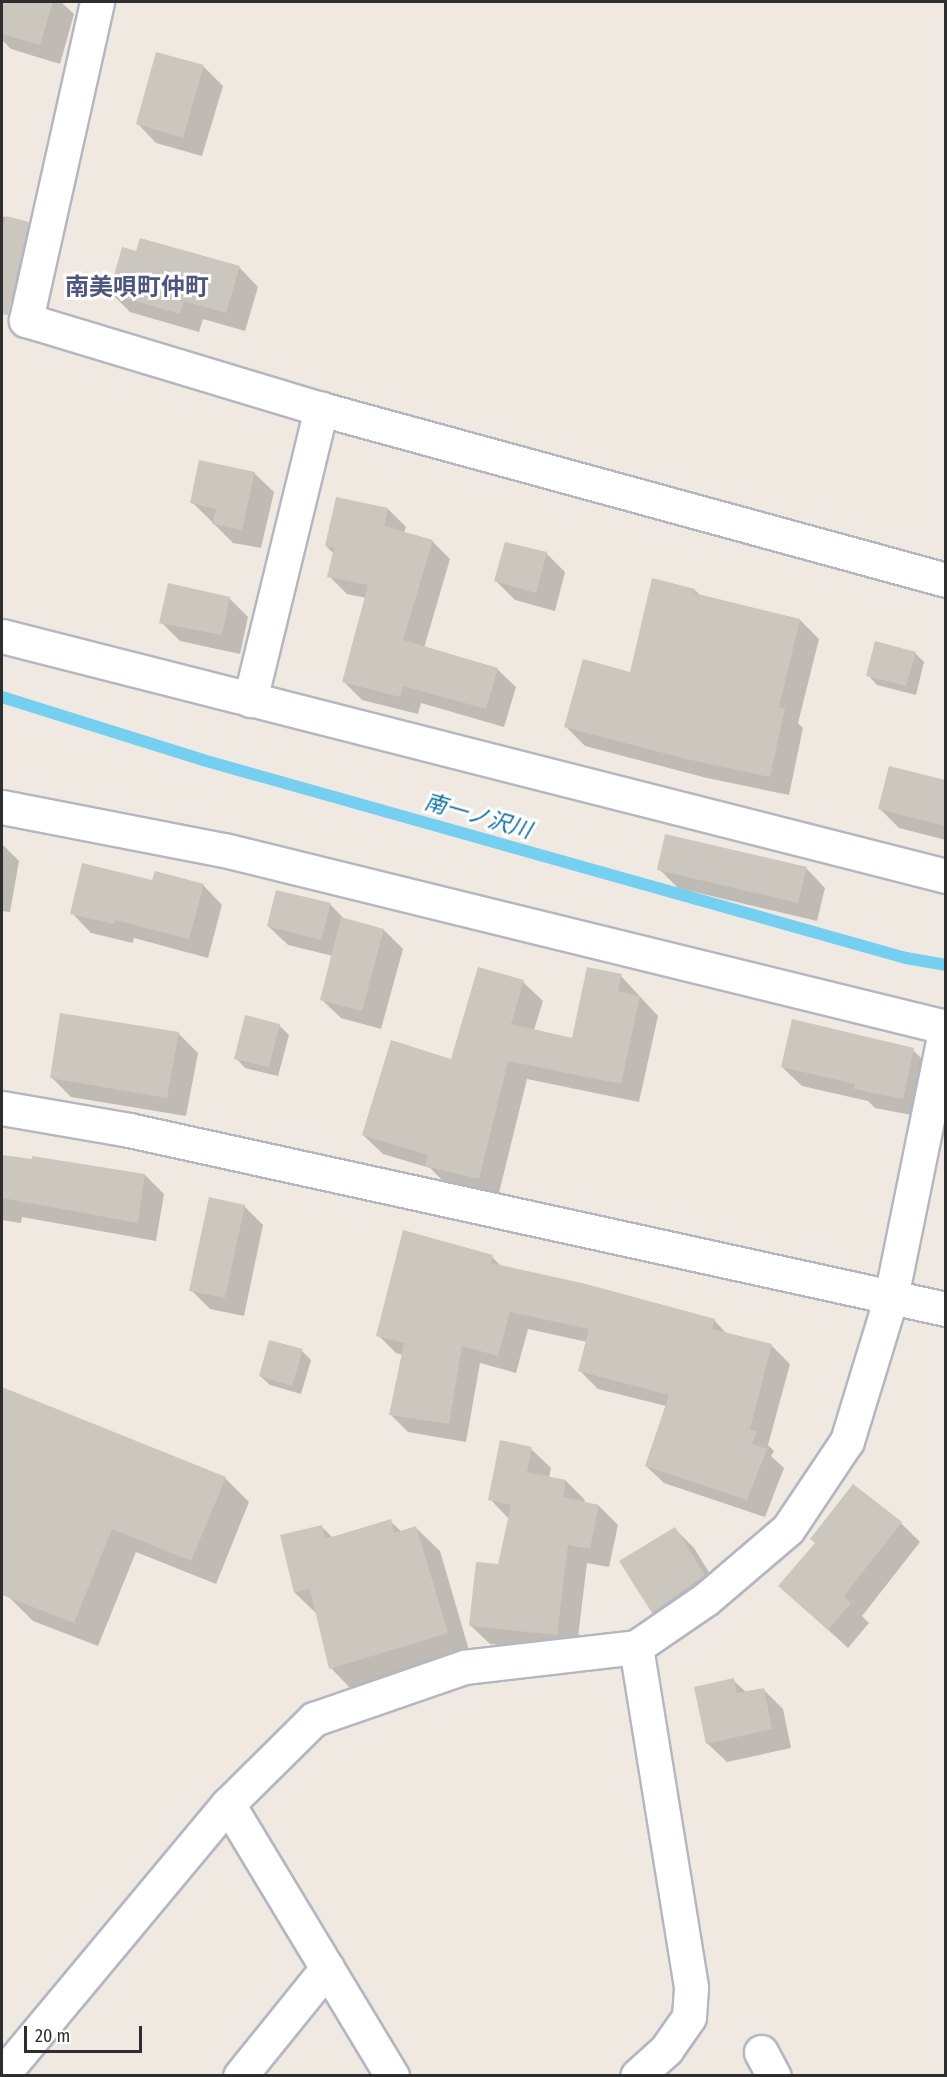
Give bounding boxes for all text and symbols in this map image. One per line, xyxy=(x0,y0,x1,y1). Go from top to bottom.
district label: 南美唄町仲町 xyxy=(65,274,209,302)
water label: 南一ノ沢川 xyxy=(421,788,535,844)
scale bar xyxy=(27,2014,146,2052)
text: 20 m xyxy=(35,2025,70,2047)

